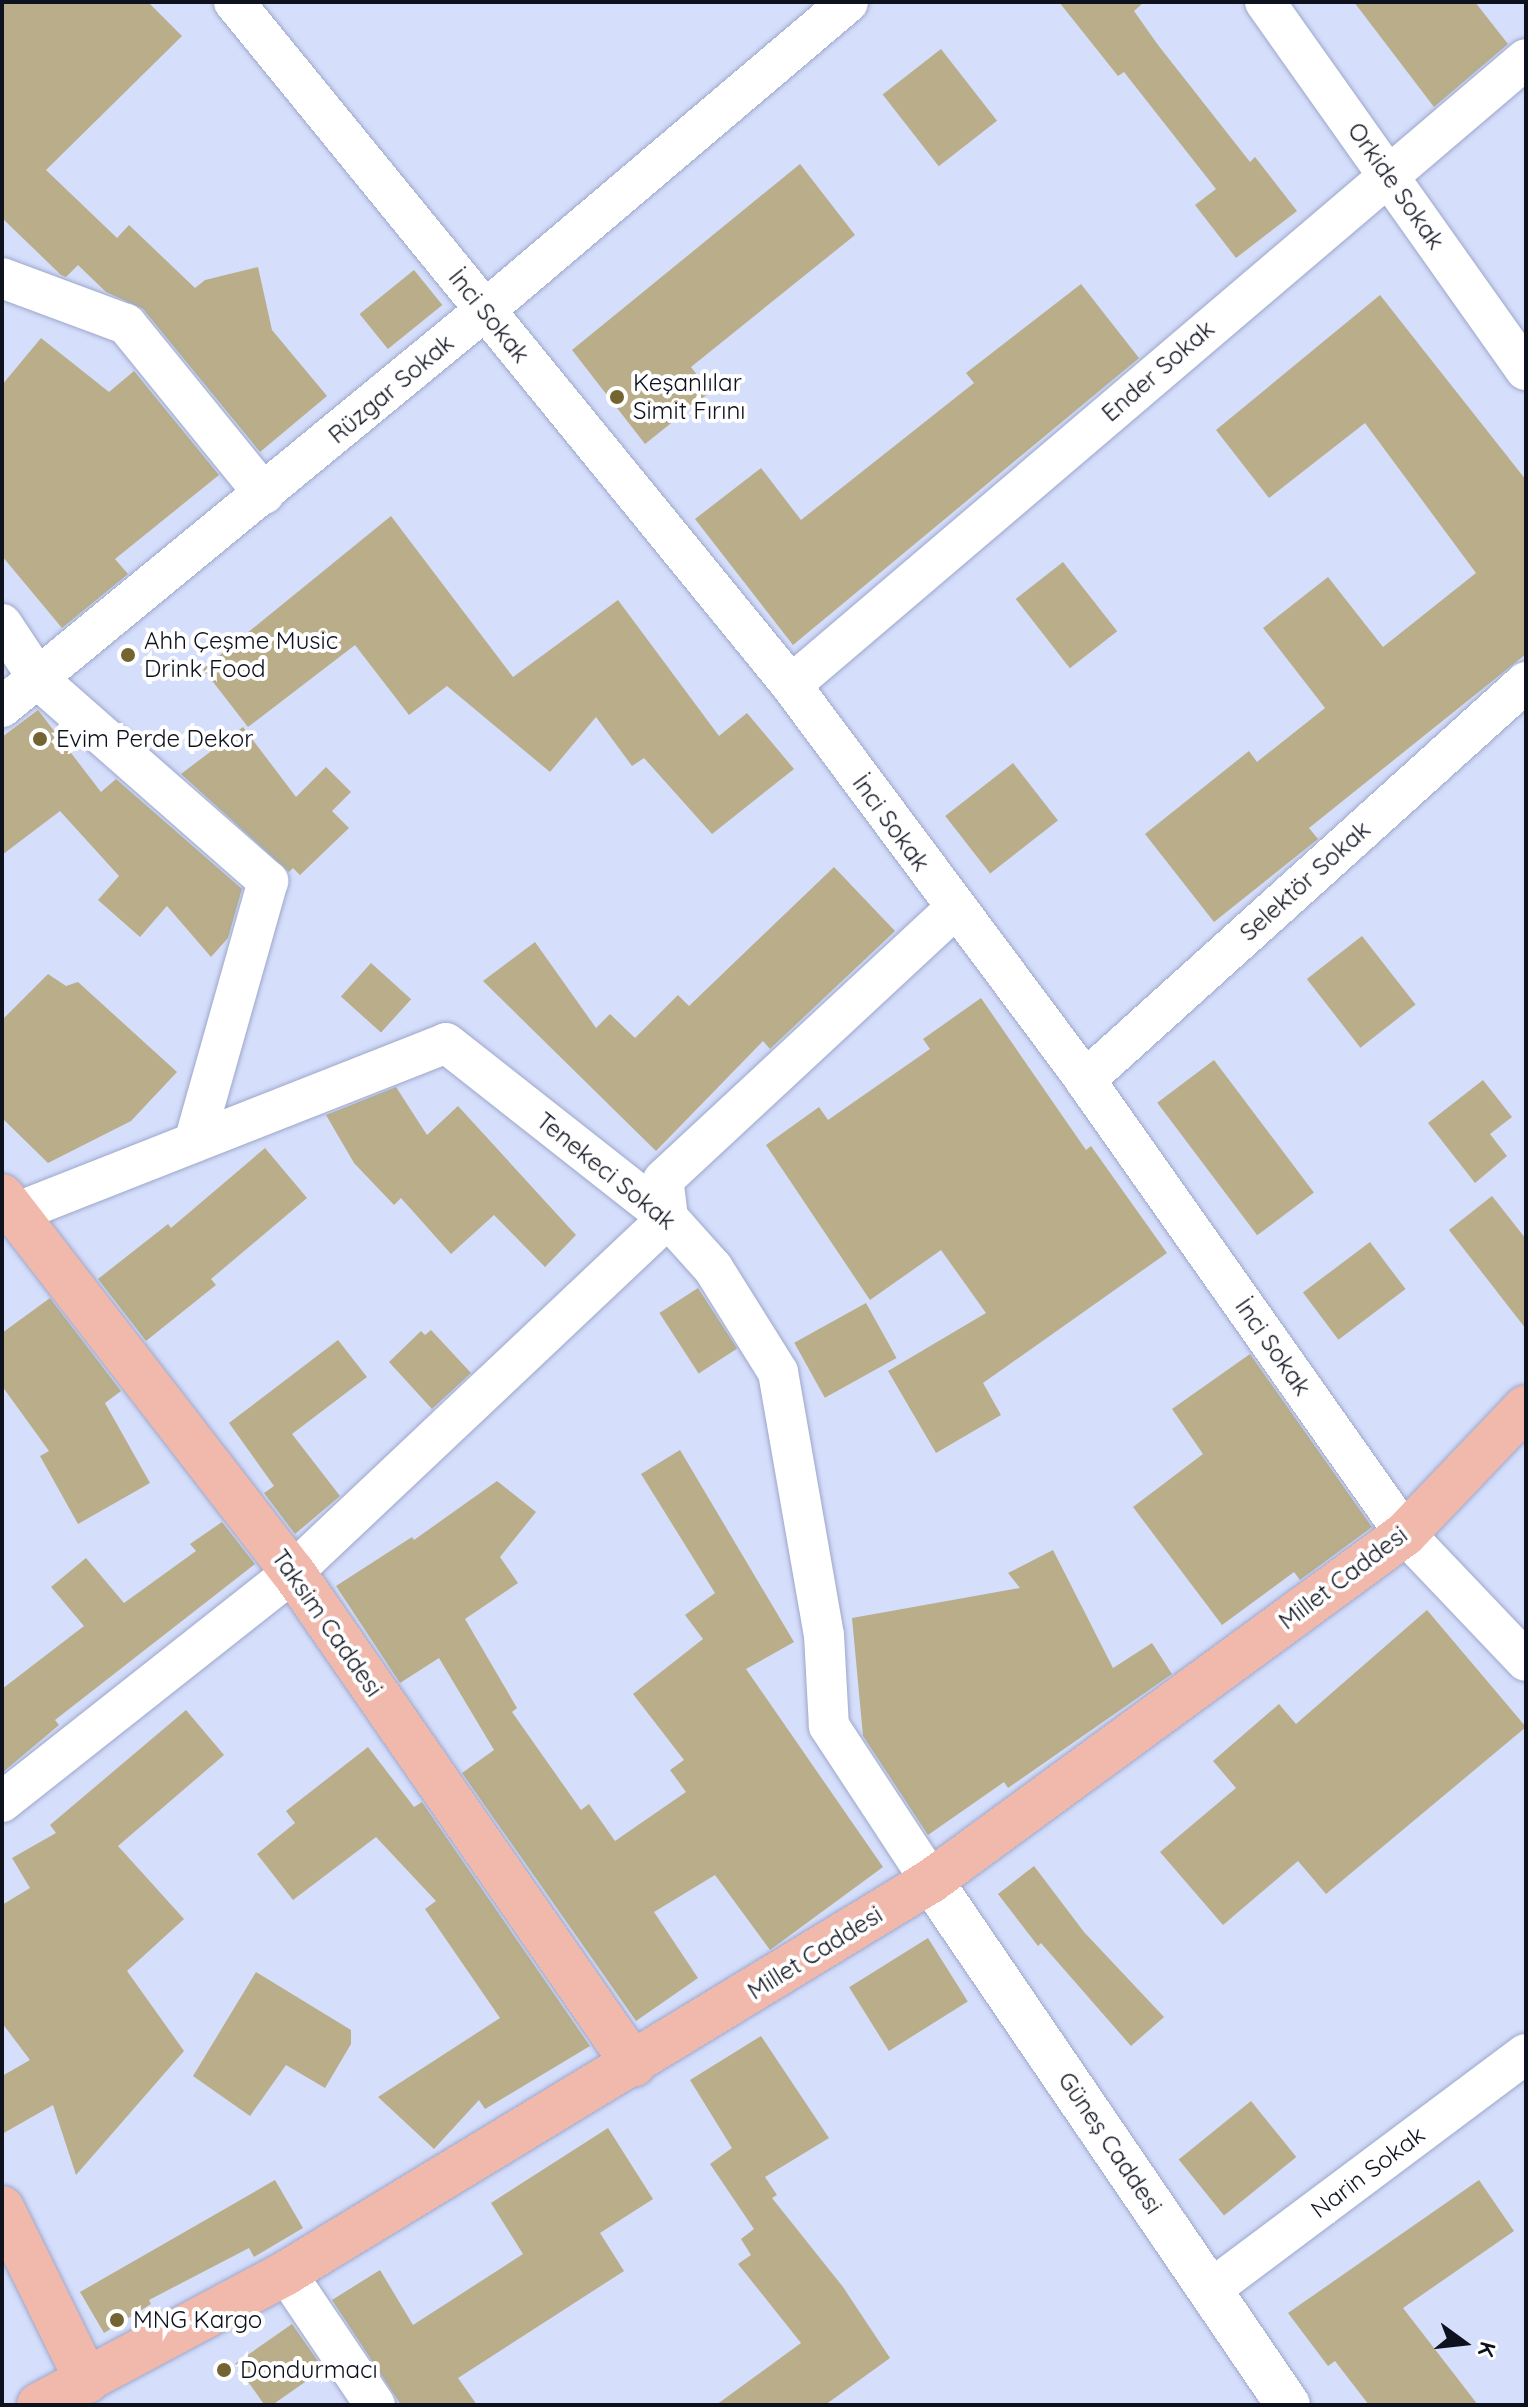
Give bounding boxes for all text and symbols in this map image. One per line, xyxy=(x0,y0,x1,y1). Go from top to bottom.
street label: Orkide Sokak xyxy=(1342,117,1450,255)
street label: İnci Sokak xyxy=(443,263,535,369)
street label: Ender Sokak xyxy=(1096,314,1220,428)
street label: Rüzgar Sokak xyxy=(323,328,459,450)
place label: Keşanlılar Simit Fırını xyxy=(633,369,745,425)
marker: Keşanlılar Simit Fırını xyxy=(608,388,626,406)
place label: Ahh Çeşme Music Drink Food xyxy=(144,627,338,683)
marker: Ahh Çeşme Music Drink Food xyxy=(119,646,137,664)
place label: Evim Perde Dekor xyxy=(56,725,254,753)
marker: Evim Perde Dekor xyxy=(31,730,49,748)
street label: İnci Sokak xyxy=(846,769,936,877)
street label: Selektör Sokak xyxy=(1234,815,1376,947)
street label: Tenekeci Sokak xyxy=(531,1106,681,1236)
street label: İnci Sokak xyxy=(1229,1293,1317,1401)
street label: Millet Caddesi xyxy=(1273,1520,1413,1636)
street label: Taksim Caddesi xyxy=(265,1544,389,1702)
street label: Millet Caddesi xyxy=(742,1900,888,2006)
street label: Güneş Caddesi xyxy=(1052,2067,1168,2219)
street label: Narin Sokak xyxy=(1305,2120,1431,2224)
north arrow xyxy=(1424,2303,1504,2383)
place label: MNG Kargo xyxy=(133,2306,262,2334)
marker: MNG Kargo xyxy=(108,2311,126,2329)
text: K xyxy=(1472,2339,1503,2360)
place label: Dondurmacı xyxy=(240,2356,378,2384)
marker: Dondurmacı xyxy=(215,2361,233,2379)

